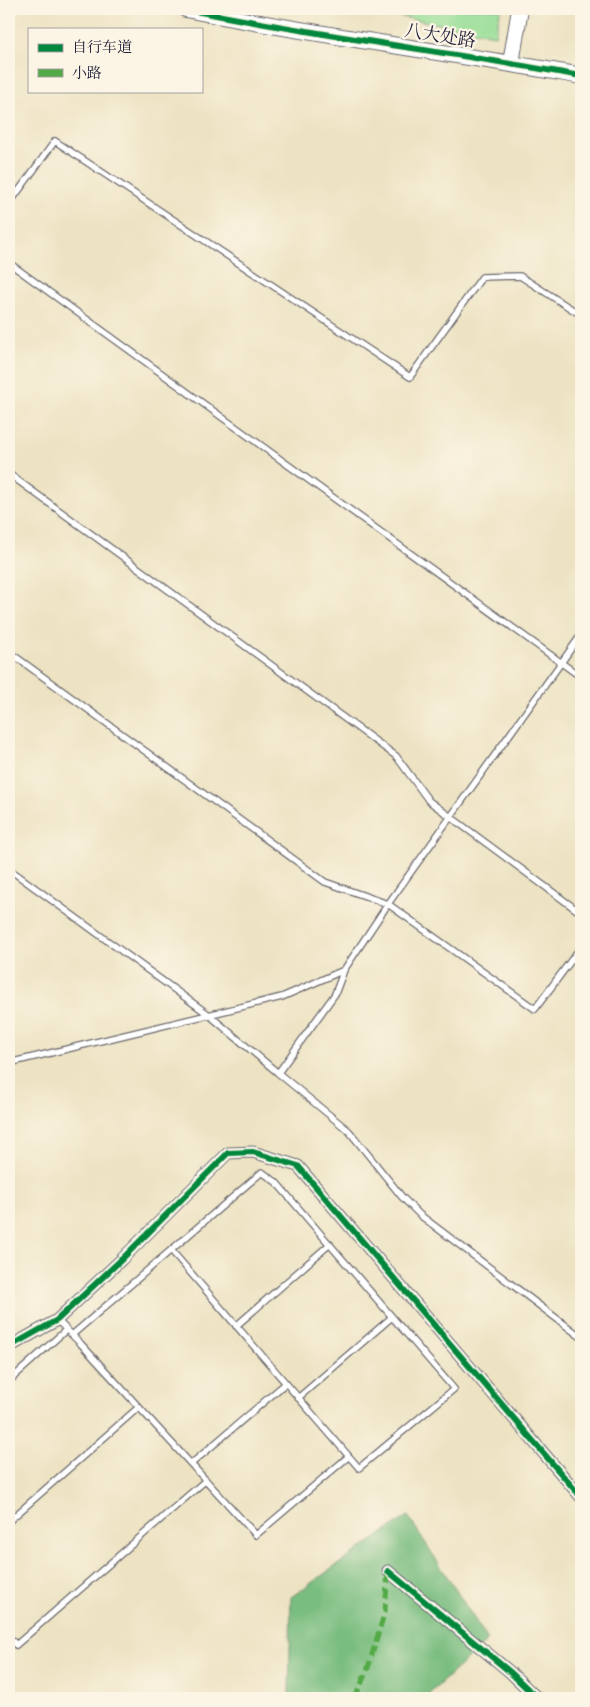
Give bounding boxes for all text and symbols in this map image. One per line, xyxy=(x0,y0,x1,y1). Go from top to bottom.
street label: 八大处路 xyxy=(403,20,477,54)
legend xyxy=(28,28,202,92)
text: 自行车道 xyxy=(72,38,132,57)
text: 小路 xyxy=(72,64,102,83)

